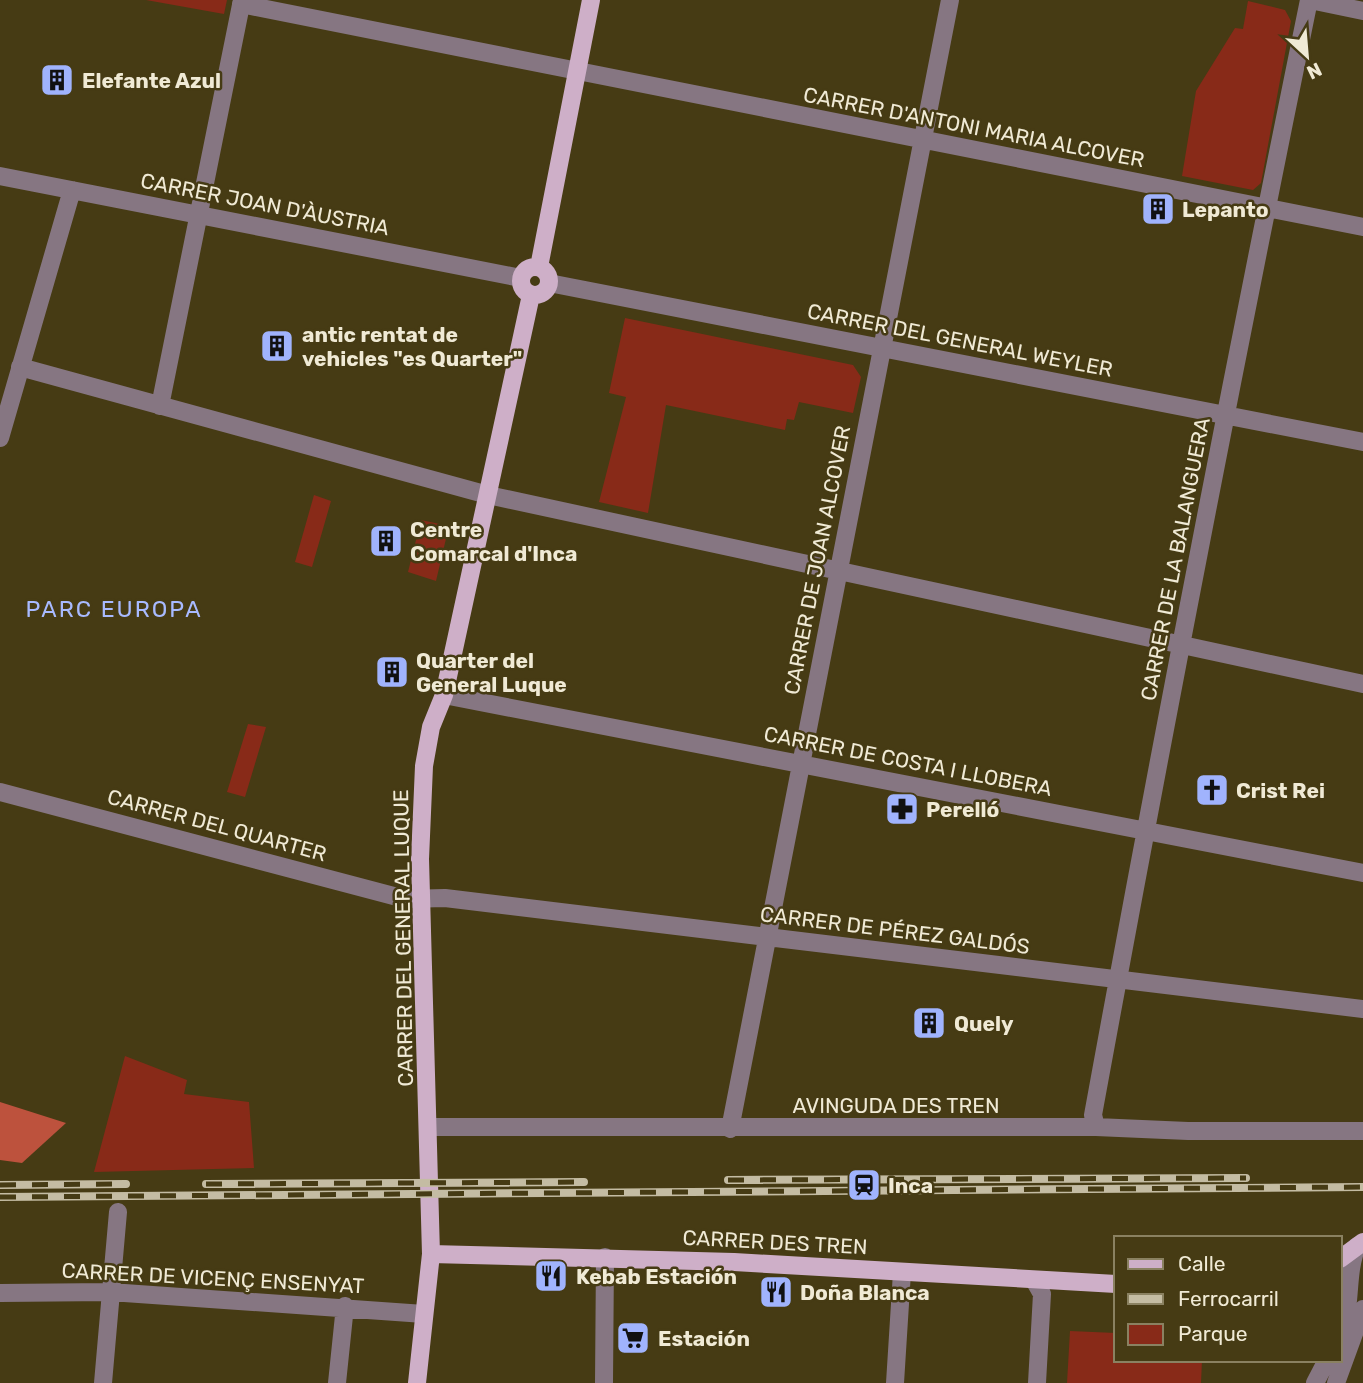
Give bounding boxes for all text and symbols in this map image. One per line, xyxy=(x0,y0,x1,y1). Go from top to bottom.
north arrow xyxy=(1272,21,1342,91)
text: N xyxy=(1303,57,1325,84)
building icon: Elefante Azul xyxy=(38,61,76,99)
place label: Elefante Azul xyxy=(82,68,221,93)
street label: CARRER D'ANTONI MARIA ALCOVER xyxy=(801,82,1147,172)
street label: CARRER JOAN D'ÀUSTRIA xyxy=(139,168,391,240)
building icon: Lepanto xyxy=(1139,190,1177,228)
place label: Lepanto xyxy=(1182,197,1269,222)
street label: CARRER DEL GENERAL WEYLER xyxy=(805,298,1115,382)
place label: antic rentat de vehicles "es Quarter" xyxy=(302,322,522,371)
building icon: antic rentat de vehicles "es Quarter" xyxy=(258,327,296,365)
street label: CARRER DE LA BALANGUERA xyxy=(1135,415,1215,703)
street label: CARRER DE JOAN ALCOVER xyxy=(779,423,855,697)
place label: Centre Comarcal d'Inca xyxy=(410,517,577,566)
building icon: Centre Comarcal d'Inca xyxy=(367,522,405,560)
district label: PARC EUROPA xyxy=(25,595,203,623)
place label: Quarter del General Luque xyxy=(416,648,567,697)
building icon: Quarter del General Luque xyxy=(373,653,411,691)
street label: CARRER DE COSTA I LLOBERA xyxy=(762,721,1054,801)
church icon: Crist Rei xyxy=(1193,771,1231,809)
place label: Crist Rei xyxy=(1236,778,1325,803)
street label: CARRER DEL QUARTER xyxy=(105,784,329,866)
street label: CARRER DEL GENERAL LUQUE xyxy=(388,789,418,1087)
pharmacy icon: Perelló xyxy=(883,790,921,828)
place label: Perelló xyxy=(926,797,999,822)
street label: CARRER DE PÉREZ GALDÓS xyxy=(759,901,1031,959)
building icon: Quely xyxy=(910,1004,948,1042)
place label: Quely xyxy=(954,1011,1014,1036)
street label: AVINGUDA DES TREN xyxy=(792,1093,1000,1118)
station icon: Inca xyxy=(845,1166,883,1204)
place label: Inca xyxy=(888,1173,933,1198)
street label: CARRER DES TREN xyxy=(682,1225,868,1259)
legend xyxy=(1114,1236,1342,1362)
text: Calle xyxy=(1178,1251,1226,1276)
restaurant icon: Kebab Estación xyxy=(532,1257,570,1295)
street label: CARRER DE VICENÇ ENSENYAT xyxy=(61,1258,365,1298)
place label: Kebab Estación xyxy=(576,1264,737,1289)
restaurant icon: Doña Blanca xyxy=(757,1273,795,1311)
place label: Doña Blanca xyxy=(800,1280,930,1305)
text: Ferrocarril xyxy=(1178,1286,1279,1311)
supermarket icon: Estación xyxy=(614,1319,652,1357)
text: Parque xyxy=(1178,1321,1248,1346)
place label: Estación xyxy=(658,1326,750,1351)

